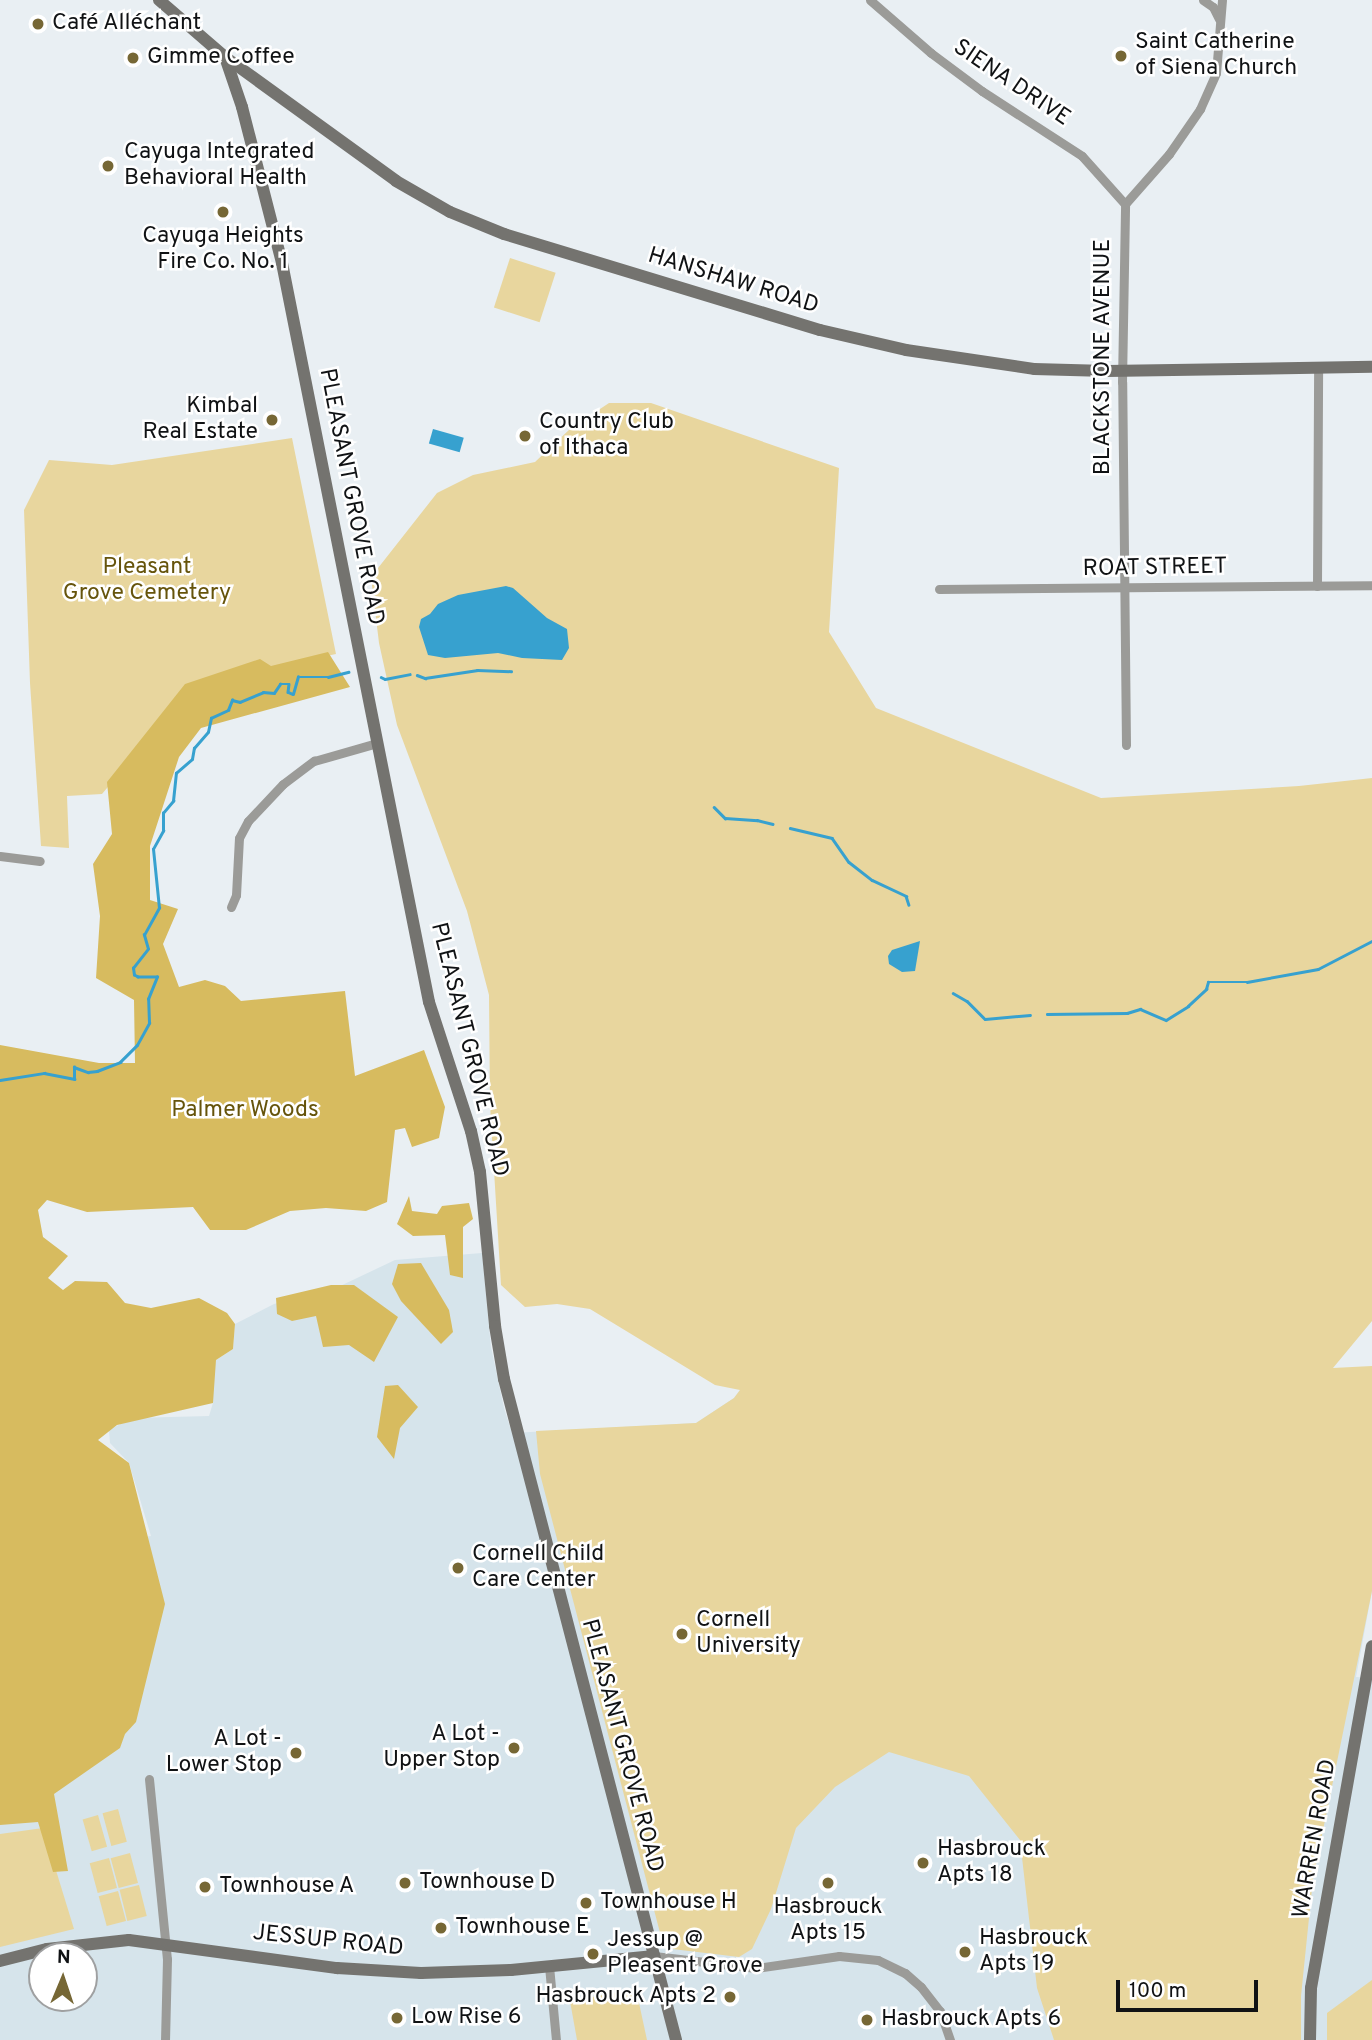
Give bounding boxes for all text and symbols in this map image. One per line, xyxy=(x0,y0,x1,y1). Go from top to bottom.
place label: Café Alléchant xyxy=(52,10,202,38)
marker: Café Alléchant xyxy=(30,16,46,32)
place label: Saint Catherine of Siena Church xyxy=(1135,29,1297,83)
street label: SIENA DRIVE xyxy=(947,34,1075,134)
place label: Gimme Coffee xyxy=(147,44,295,72)
marker: Saint Catherine of Siena Church xyxy=(1113,48,1129,64)
marker: Gimme Coffee xyxy=(125,50,141,66)
place label: Cayuga Integrated Behavioral Health xyxy=(124,139,314,193)
marker: Cayuga Integrated Behavioral Health xyxy=(98,156,118,176)
marker: Cayuga Heights Fire Co. No. 1 xyxy=(215,204,231,220)
place label: Cayuga Heights Fire Co. No. 1 xyxy=(142,223,304,277)
street label: BLACKSTONE AVENUE xyxy=(1090,238,1118,476)
street label: HANSHAW ROAD xyxy=(644,243,822,321)
street label: PLEASANT GROVE ROAD xyxy=(311,366,389,628)
place label: Kimbal Real Estate xyxy=(143,393,258,447)
place label: Country Club of Ithaca xyxy=(539,409,674,463)
marker: Kimbal Real Estate xyxy=(264,412,280,428)
marker: Country Club of Ithaca xyxy=(517,428,533,444)
park label: Pleasant Grove Cemetery xyxy=(63,554,231,608)
street label: ROAT STREET xyxy=(1082,554,1228,584)
street label: PLEASANT GROVE ROAD xyxy=(423,920,513,1180)
park label: Palmer Woods xyxy=(171,1097,319,1125)
place label: Cornell Child Care Center xyxy=(472,1541,604,1595)
marker: Cornell Child Care Center xyxy=(450,1560,466,1576)
place label: Cornell University xyxy=(696,1607,801,1661)
street label: PLEASANT GROVE ROAD xyxy=(574,1616,668,1876)
marker: Cornell University xyxy=(674,1626,690,1642)
place label: A Lot - Upper Stop xyxy=(383,1721,500,1775)
place label: A Lot - Lower Stop xyxy=(166,1726,282,1780)
marker: A Lot - Upper Stop xyxy=(506,1740,522,1756)
marker: A Lot - Lower Stop xyxy=(288,1745,304,1761)
street label: WARREN ROAD xyxy=(1288,1757,1344,1921)
place label: Hasbrouck Apts 18 xyxy=(937,1836,1046,1890)
marker: Hasbrouck Apts 18 xyxy=(915,1855,931,1871)
place label: Townhouse D xyxy=(419,1869,555,1897)
place label: Townhouse A xyxy=(219,1873,355,1901)
marker: Townhouse D xyxy=(397,1875,413,1891)
marker: Hasbrouck Apts 15 xyxy=(820,1875,836,1891)
marker: Townhouse A xyxy=(197,1879,213,1895)
place label: Townhouse H xyxy=(600,1889,737,1917)
place label: Hasbrouck Apts 15 xyxy=(774,1894,882,1948)
marker: Townhouse H xyxy=(578,1895,594,1911)
place label: Townhouse E xyxy=(455,1914,590,1942)
street label: JESSUP ROAD xyxy=(251,1920,405,1964)
marker: Townhouse E xyxy=(433,1920,449,1936)
place label: Hasbrouck Apts 19 xyxy=(979,1925,1088,1979)
place label: Jessup @ Pleasent Grove xyxy=(607,1927,763,1981)
north arrow xyxy=(28,1942,98,2012)
marker: Hasbrouck Apts 19 xyxy=(957,1944,973,1960)
text: N xyxy=(56,1946,71,1970)
marker: Jessup @ Pleasent Grove xyxy=(585,1946,601,1962)
scale bar xyxy=(1120,1966,1262,2010)
text: 100 m xyxy=(1129,1978,1186,2005)
place label: Hasbrouck Apts 2 xyxy=(535,1983,716,2011)
marker: Hasbrouck Apts 2 xyxy=(722,1989,738,2005)
place label: Low Rise 6 xyxy=(411,2004,522,2032)
place label: Hasbrouck Apts 6 xyxy=(881,2006,1062,2034)
marker: Low Rise 6 xyxy=(389,2010,405,2026)
marker: Hasbrouck Apts 6 xyxy=(859,2012,875,2028)

